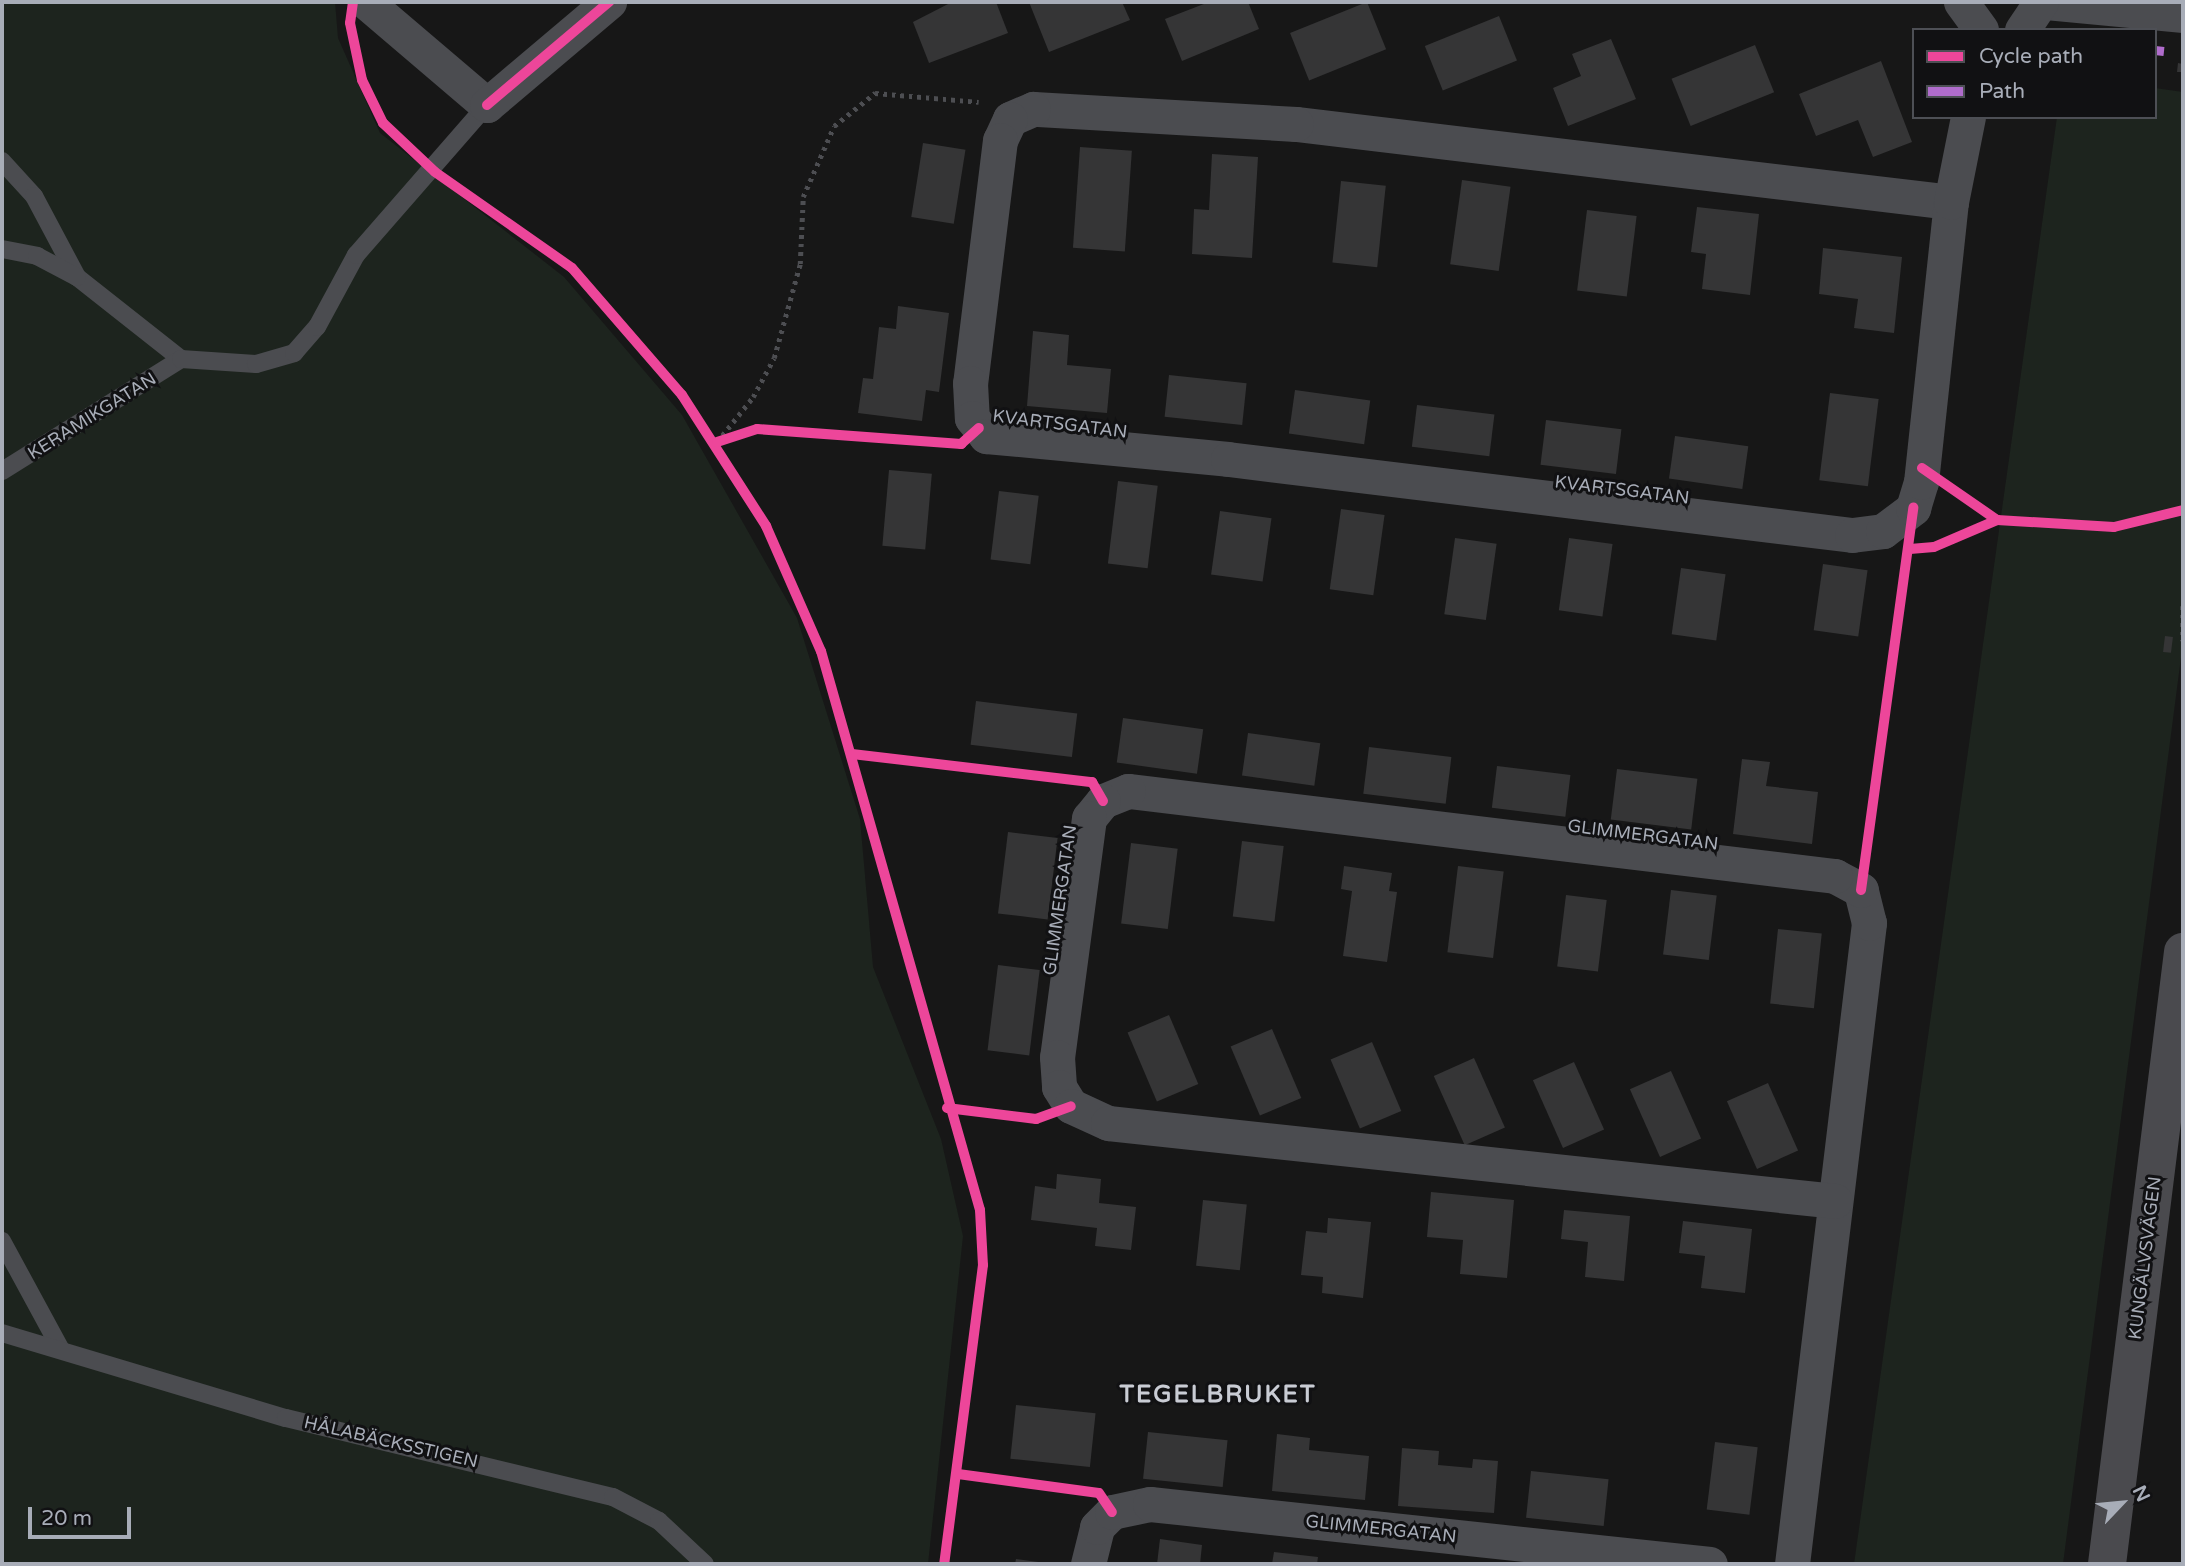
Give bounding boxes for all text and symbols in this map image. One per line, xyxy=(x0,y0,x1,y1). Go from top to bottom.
legend xyxy=(1912,28,2157,119)
text: Cycle path xyxy=(1979,44,2083,69)
text: Path xyxy=(1979,79,2025,104)
street label: KERAMIKGATAN xyxy=(24,368,160,464)
street label: KVARTSGATAN xyxy=(991,405,1129,443)
street label: KVARTSGATAN xyxy=(1553,471,1691,509)
street label: GLIMMERGATAN xyxy=(1566,815,1720,855)
street label: GLIMMERGATAN xyxy=(1039,823,1081,977)
street label: KUNGÄLVSVÄGEN xyxy=(2124,1175,2166,1341)
district label: TEGELBRUKET xyxy=(1121,1381,1315,1409)
street label: HÅLABÄCKSSTIGEN xyxy=(302,1411,480,1473)
north arrow xyxy=(2087,1468,2157,1538)
text: N xyxy=(2128,1482,2154,1505)
scale bar xyxy=(32,1492,135,1536)
text: 20 m xyxy=(41,1506,92,1531)
street label: GLIMMERGATAN xyxy=(1304,1510,1458,1548)

